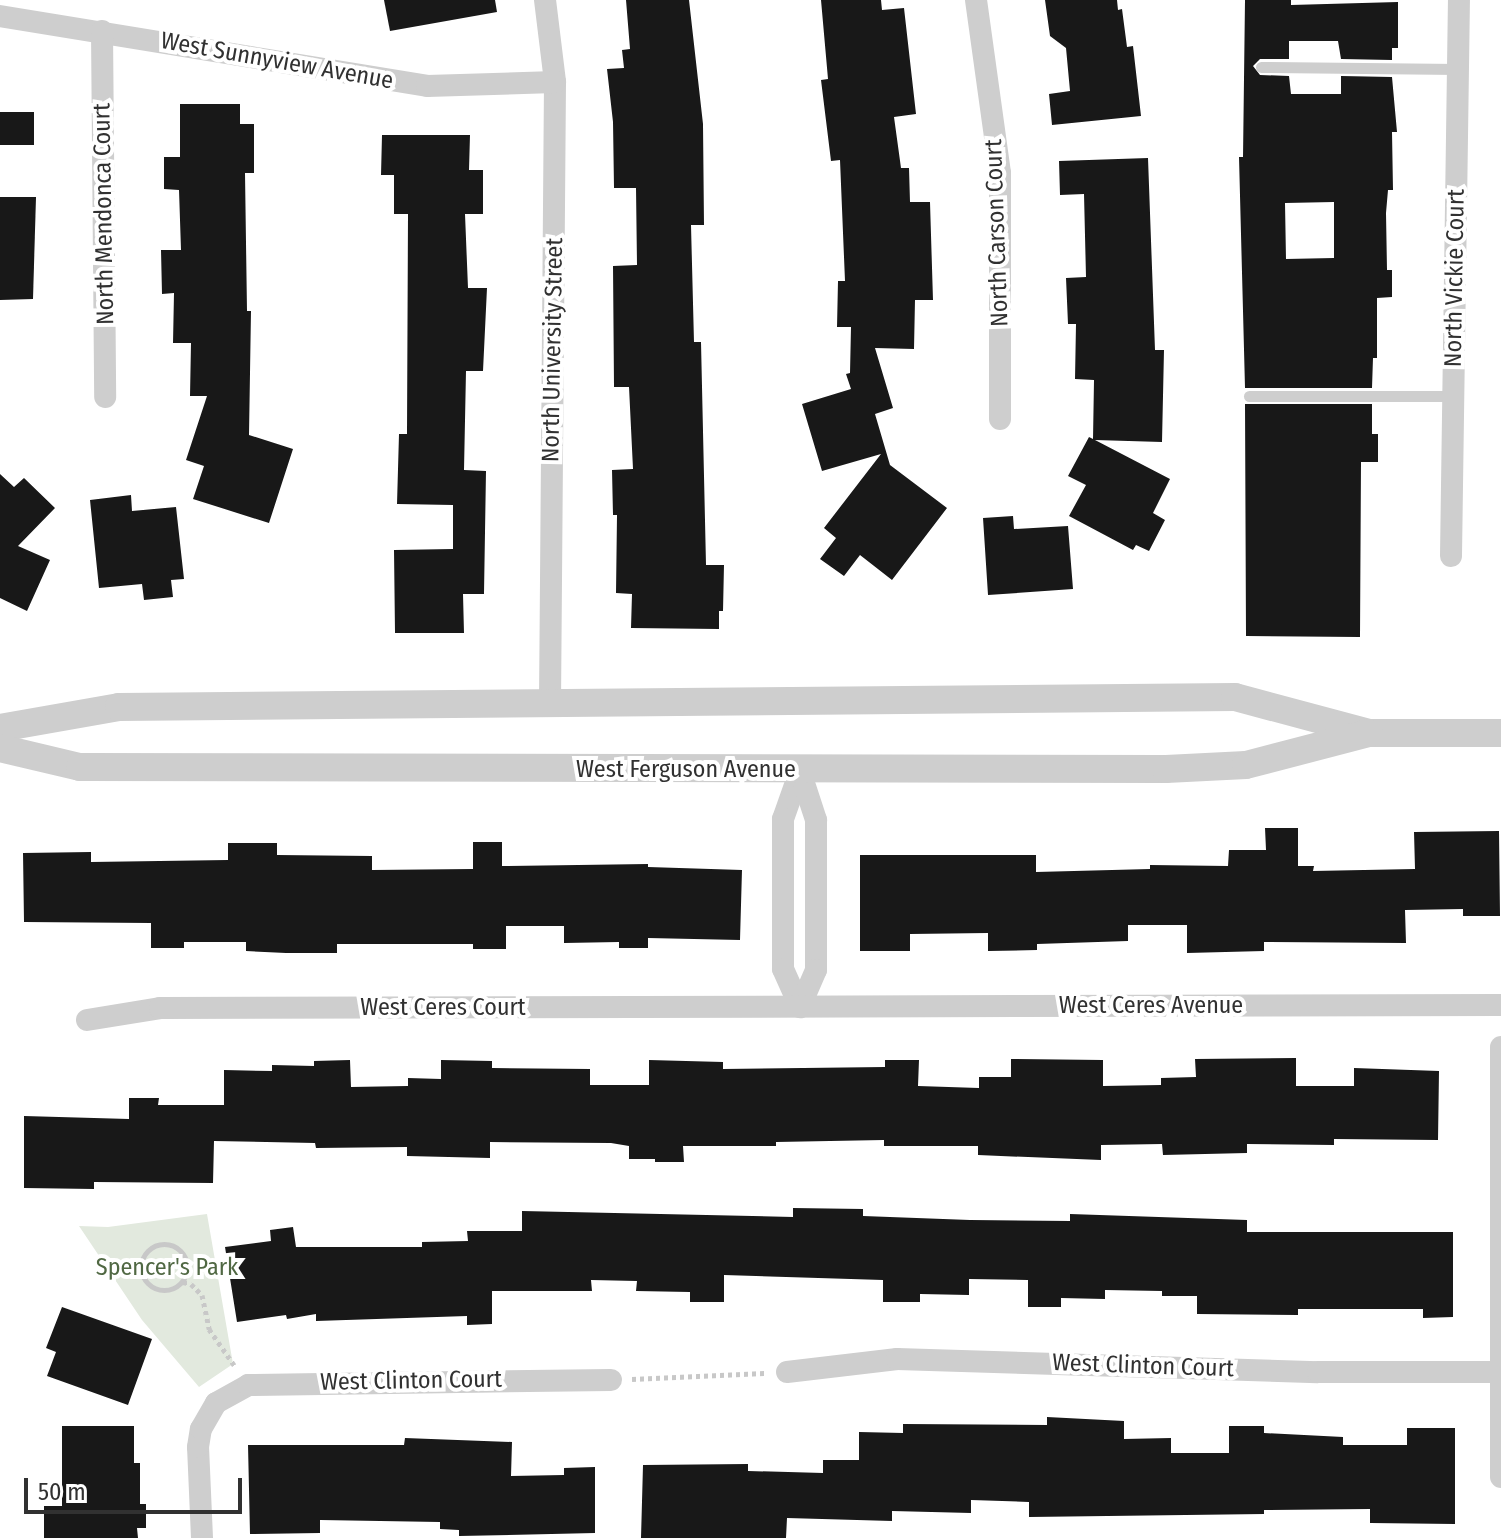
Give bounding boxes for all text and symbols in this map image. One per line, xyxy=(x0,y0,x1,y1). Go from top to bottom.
street label: West Sunnyview Avenue xyxy=(158,26,396,96)
street label: North Mendonca Court xyxy=(88,103,120,325)
street label: North Carson Court xyxy=(979,139,1015,327)
street label: North Vickie Court xyxy=(1439,189,1471,367)
street label: North University Street xyxy=(537,238,569,462)
street label: West Ferguson Avenue xyxy=(576,756,796,784)
street label: West Ceres Avenue xyxy=(1059,992,1243,1020)
street label: West Ceres Court xyxy=(360,994,526,1022)
park label: Spencer's Park xyxy=(96,1254,238,1282)
street label: West Clinton Court xyxy=(1052,1348,1234,1384)
street label: West Clinton Court xyxy=(320,1365,502,1397)
scale bar xyxy=(28,1462,246,1512)
text: 50 m xyxy=(38,1478,86,1506)

